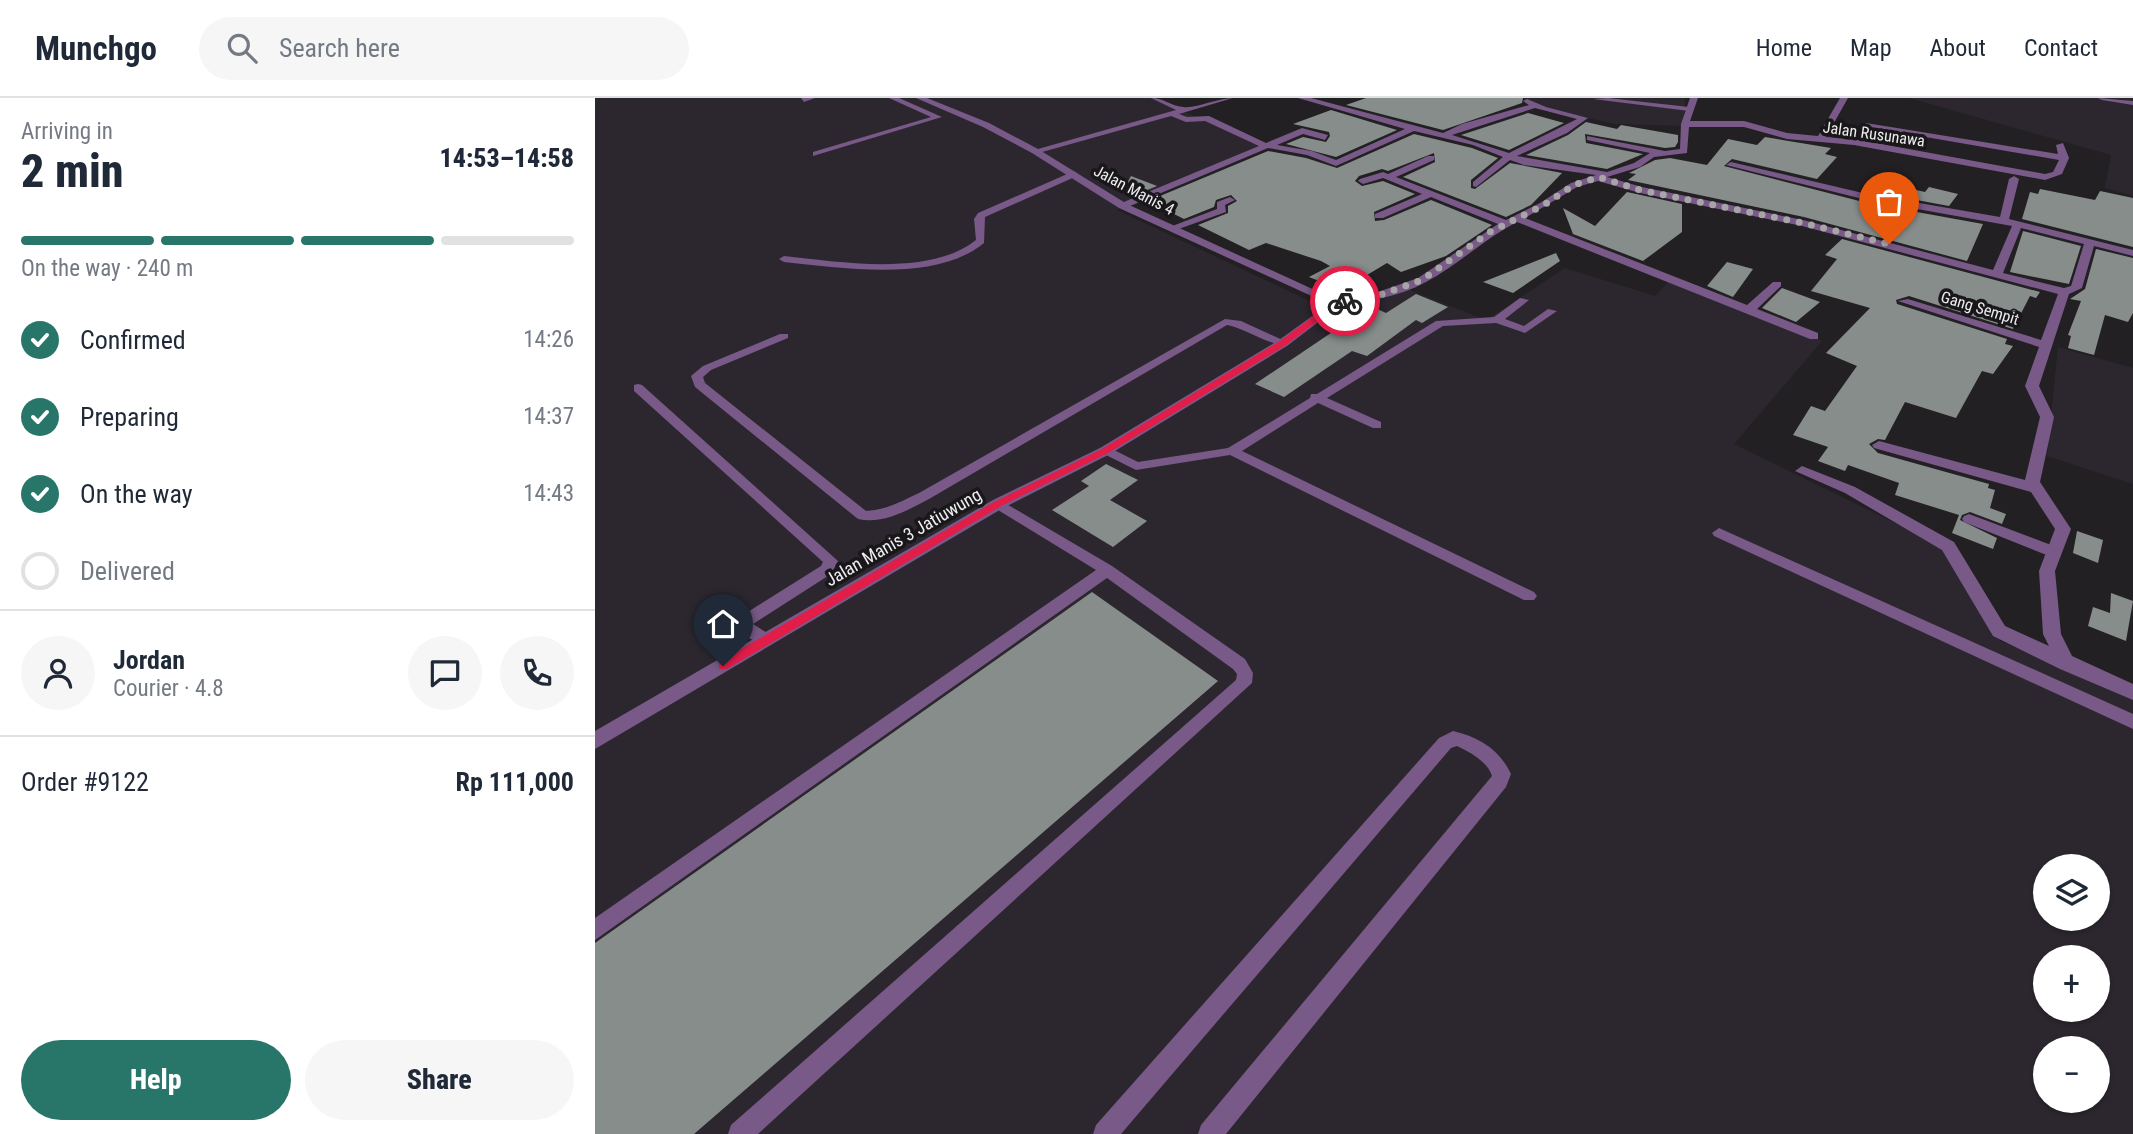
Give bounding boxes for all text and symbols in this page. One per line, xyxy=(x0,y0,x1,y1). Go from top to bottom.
search box xyxy=(199,17,689,80)
text: Munchgo xyxy=(35,29,157,68)
icon: search xyxy=(223,29,261,67)
text: Search here xyxy=(279,33,400,63)
text: Home xyxy=(1756,34,1812,62)
text: Map xyxy=(1850,34,1892,62)
text: About xyxy=(1930,34,1986,62)
text: Contact xyxy=(2024,34,2098,62)
street label: Jalan Rusunawa xyxy=(1822,117,1926,151)
text: Arriving in xyxy=(21,118,113,145)
text: 14:53–14:58 xyxy=(440,143,574,173)
text: 2 min xyxy=(21,144,124,198)
street label: Jalan Manis 4 xyxy=(1091,161,1177,219)
pin xyxy=(1859,172,1919,244)
icon: bag xyxy=(1870,183,1908,221)
text: On the way · 240 m xyxy=(21,255,193,282)
courier xyxy=(1310,266,1380,336)
icon: bike xyxy=(1326,282,1364,320)
street label: Gang Sempit xyxy=(1939,287,2022,329)
icon: check xyxy=(21,321,59,359)
text: Confirmed xyxy=(80,325,186,355)
text: 14:26 xyxy=(523,326,574,353)
icon: check xyxy=(21,398,59,436)
text: Preparing xyxy=(80,402,179,432)
text: 14:37 xyxy=(523,403,574,430)
icon: check xyxy=(21,475,59,513)
text: On the way xyxy=(80,479,193,509)
text: 14:43 xyxy=(523,480,574,507)
street label: Jalan Manis 3 Jatiuwung xyxy=(821,484,985,590)
text: Delivered xyxy=(80,556,175,586)
pin xyxy=(693,594,753,666)
icon: home xyxy=(704,605,742,643)
button: person xyxy=(21,636,95,710)
button: chat xyxy=(408,636,482,710)
button: phone xyxy=(500,636,574,710)
text: Jordan xyxy=(113,645,185,675)
text: Courier · 4.8 xyxy=(113,675,224,702)
text: Order #9122 xyxy=(21,767,149,797)
text: Rp 111,000 xyxy=(456,767,574,797)
map controls xyxy=(2033,854,2110,1113)
button: layers xyxy=(2033,854,2110,931)
button: + xyxy=(2033,945,2110,1022)
button: − xyxy=(2033,1036,2110,1113)
button: Help xyxy=(21,1040,291,1120)
button: Share xyxy=(305,1040,574,1120)

